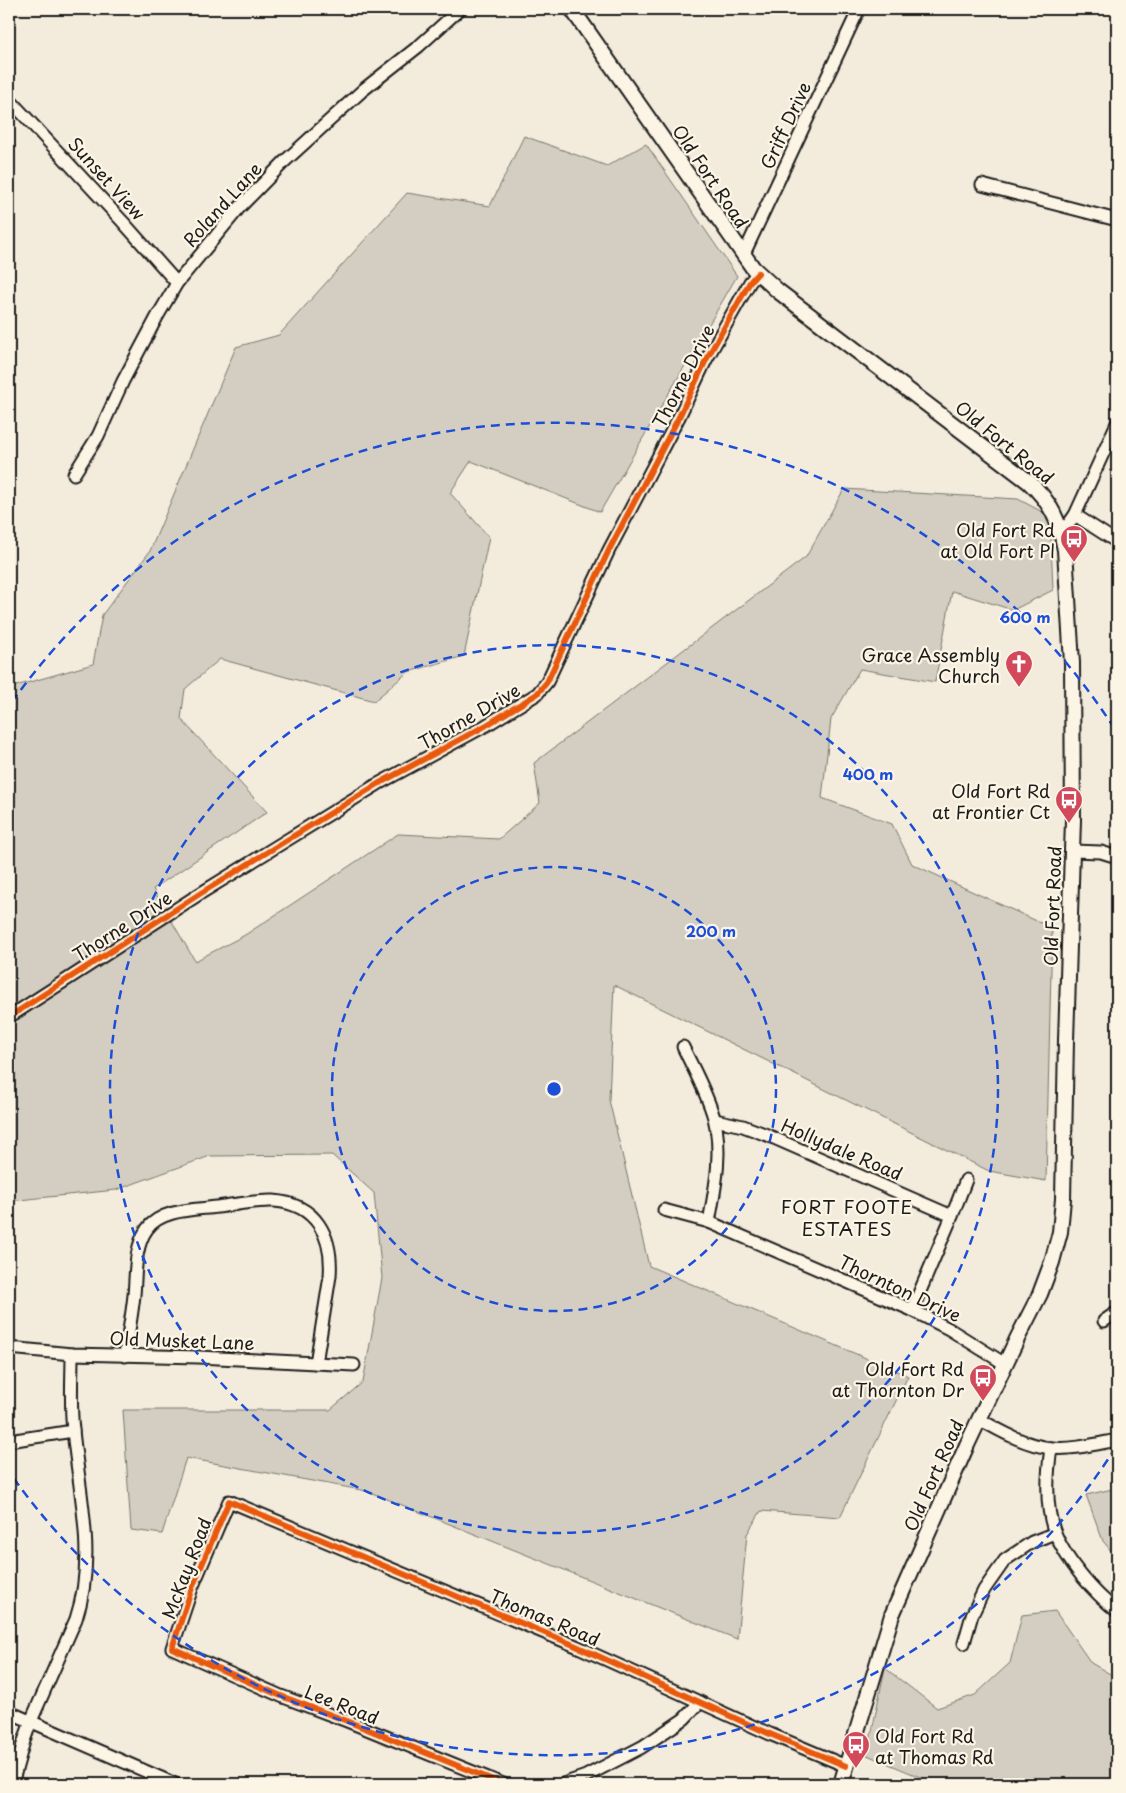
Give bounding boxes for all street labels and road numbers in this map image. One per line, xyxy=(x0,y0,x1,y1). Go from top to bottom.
street label: Griff Drive xyxy=(753,77,817,173)
street label: Old Fort Road xyxy=(666,119,756,233)
street label: Sunset View xyxy=(62,130,152,226)
street label: Roland Lane xyxy=(176,155,268,253)
street label: Thorne Drive xyxy=(645,319,721,433)
street label: Old Fort Road xyxy=(950,394,1060,490)
street label: Thorne Drive xyxy=(413,676,525,756)
street label: Old Fort Road xyxy=(1036,845,1068,967)
street label: Thorne Drive xyxy=(67,884,177,968)
street label: Hollydale Road xyxy=(777,1111,907,1187)
street label: Thornton Drive xyxy=(834,1248,966,1328)
street label: Old Musket Lane xyxy=(109,1324,255,1356)
street label: Old Fort Road xyxy=(896,1415,970,1535)
street label: McKay Road xyxy=(154,1513,218,1623)
street label: Thomas Road xyxy=(486,1582,604,1652)
street label: Lee Road xyxy=(301,1677,383,1731)

